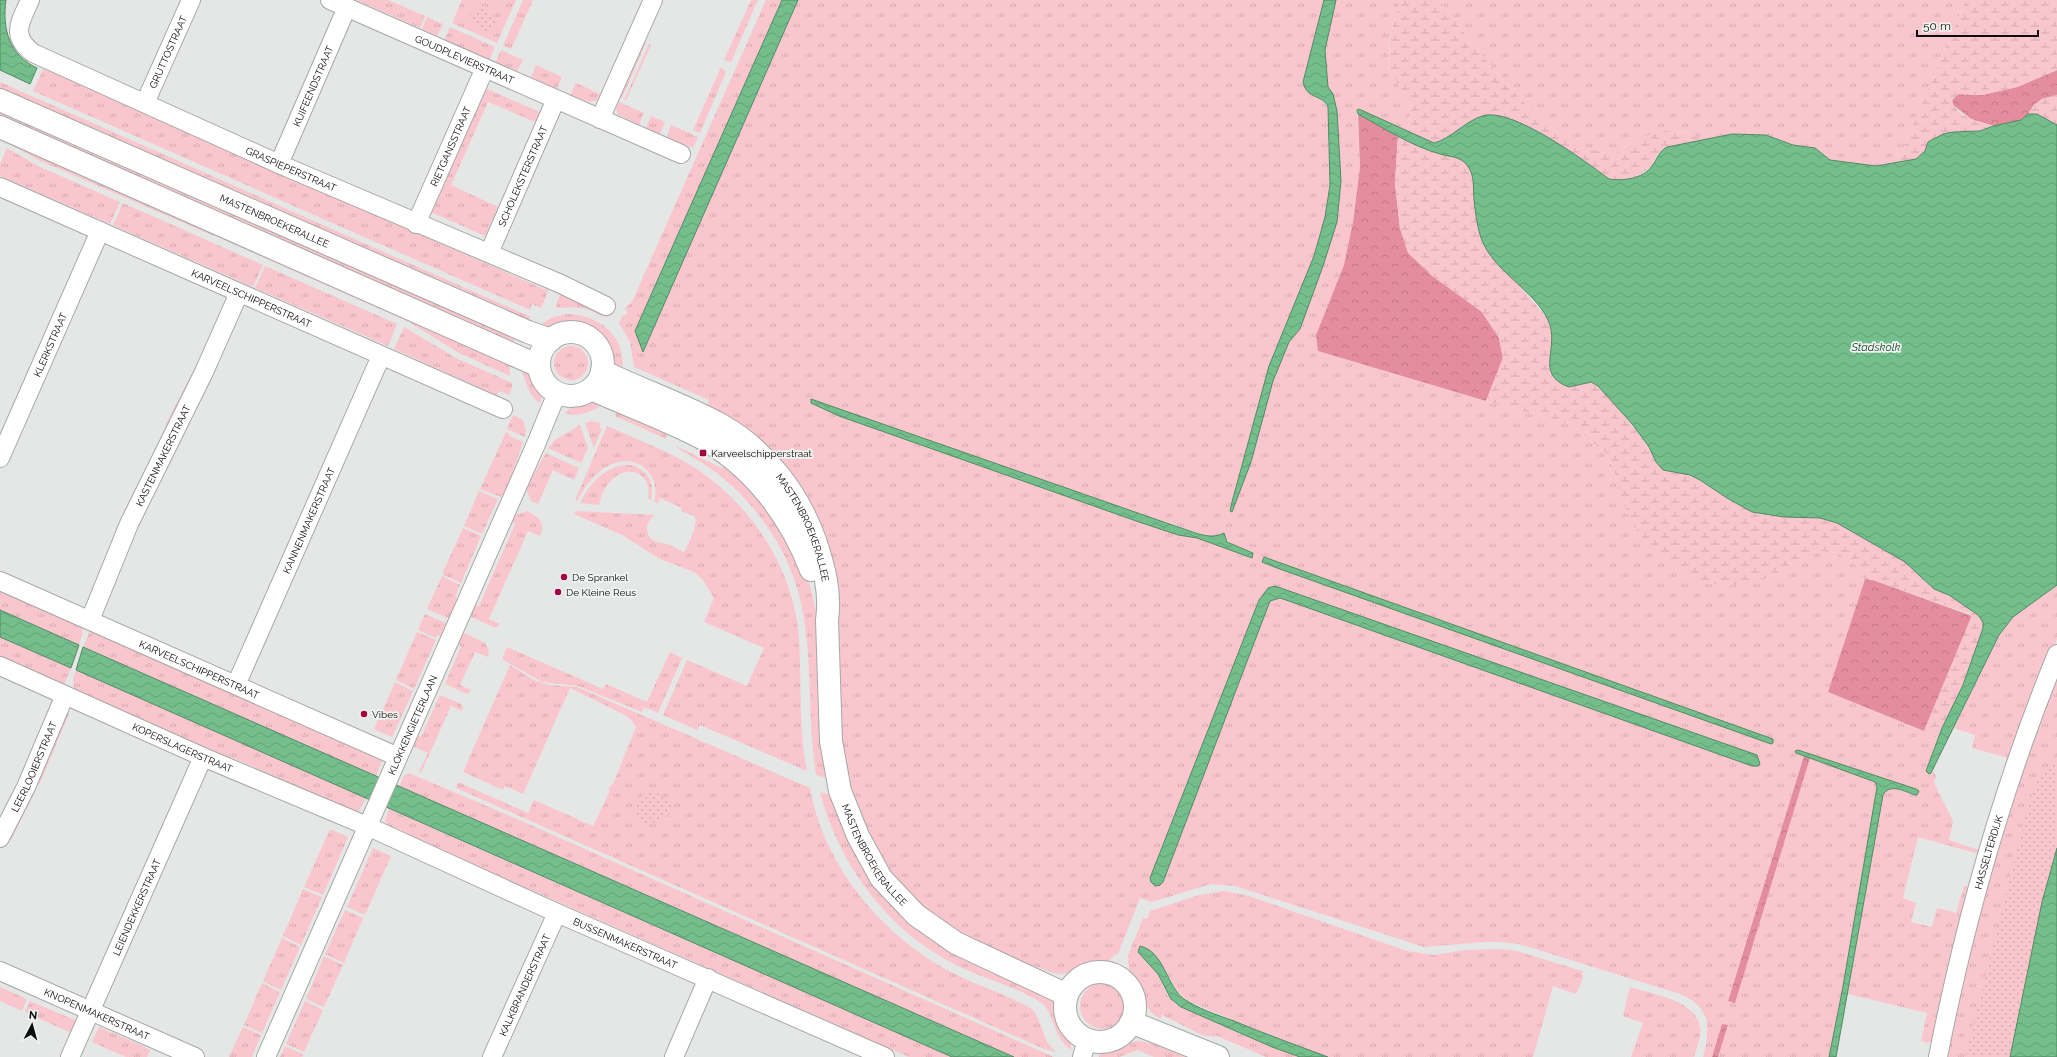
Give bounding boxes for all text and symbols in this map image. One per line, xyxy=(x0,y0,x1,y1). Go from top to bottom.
scale bar xyxy=(1917,12,2038,38)
street label: GRUTTOSTRAAT xyxy=(147,14,189,90)
text: 50 m xyxy=(1923,19,1951,33)
street label: GOUDPLEVIERSTRAAT xyxy=(413,33,516,86)
street label: KUIFEENDSTRAAT xyxy=(291,44,336,128)
street label: RIETGANSSTRAAT xyxy=(428,105,473,188)
street label: SCHOLEKSTERSTRAAT xyxy=(496,124,550,228)
street label: GRASPIEPERSTRAAT xyxy=(244,145,338,194)
street label: MASTENBROEKERALLEE xyxy=(218,192,331,250)
street label: KARVEELSCHIPPERSTRAAT xyxy=(190,267,313,330)
street label: KLERKSTRAAT xyxy=(32,311,69,379)
water label: Stadskolk xyxy=(1850,341,1901,354)
street label: KASTENMAKERSTRAAT xyxy=(134,403,193,508)
marker: Karveelschipperstraat xyxy=(698,448,708,458)
place label: Karveelschipperstraat xyxy=(711,448,813,459)
street label: KANNENMAKERSTRAAT xyxy=(281,466,337,575)
street label: MASTENBROEKERALLEE xyxy=(774,472,831,582)
marker: De Sprankel xyxy=(559,572,569,582)
place label: De Sprankel xyxy=(572,572,628,583)
marker: De Kleine Reus xyxy=(553,587,563,597)
place label: De Kleine Reus xyxy=(566,587,636,598)
street label: KARVEELSCHIPPERSTRAAT xyxy=(138,638,261,701)
street label: KLOKKENGIETERLAAN xyxy=(386,673,440,777)
marker: Vibes xyxy=(359,709,369,719)
place label: Vibes xyxy=(372,709,398,720)
street label: LEERLOOIERSTRAAT xyxy=(9,720,59,814)
street label: KOPERSLAGERSTRAAT xyxy=(131,721,234,775)
street label: MASTENBROEKERALLEE xyxy=(840,802,909,908)
street label: HASSELTERDIJK xyxy=(1973,813,2005,891)
street label: LEIENDEKKERSTRAAT xyxy=(111,857,163,957)
street label: BUSSENMAKERSTRAAT xyxy=(571,916,679,971)
street label: KALKBRANDERSTRAAT xyxy=(497,933,553,1038)
street label: KNOPENMAKERSTRAAT xyxy=(42,986,151,1042)
north arrow xyxy=(12,1005,52,1045)
text: N xyxy=(28,1009,38,1022)

